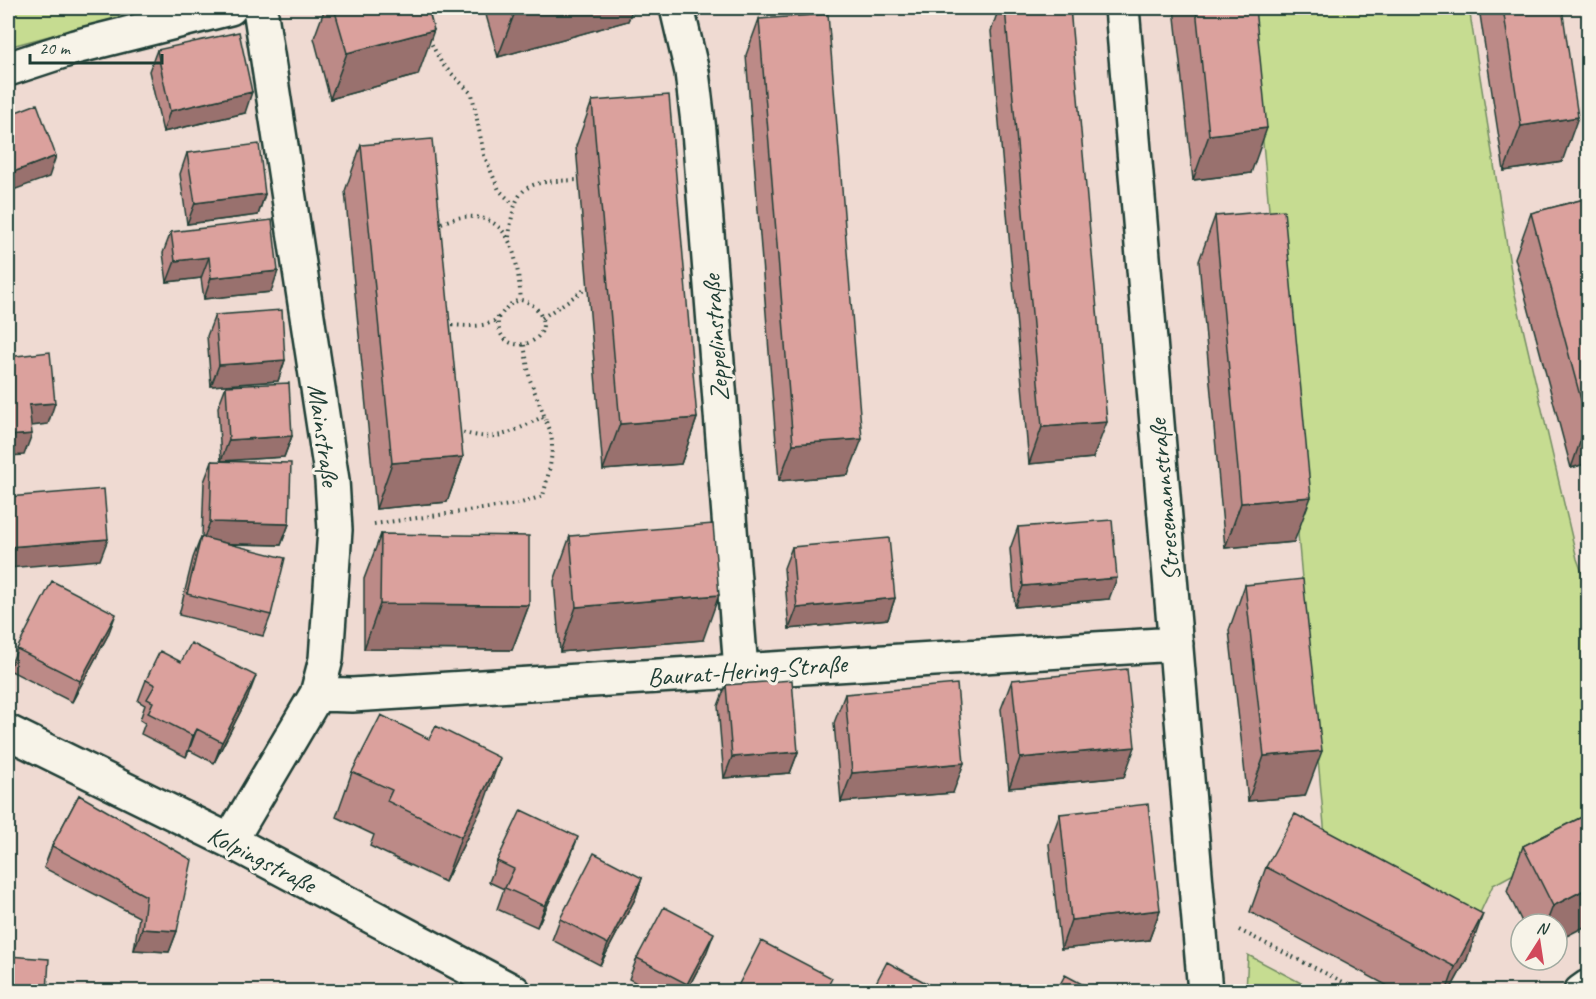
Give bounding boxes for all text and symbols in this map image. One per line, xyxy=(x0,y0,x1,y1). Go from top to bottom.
scale bar xyxy=(30,27,162,65)
text: 20 m xyxy=(39,37,72,59)
street label: Zeppelinstraße xyxy=(694,271,736,402)
street label: Mainstraße xyxy=(300,382,347,491)
street label: Stresemannstraße xyxy=(1141,415,1188,582)
street label: Baurat-Hering-Straße xyxy=(646,647,850,694)
street label: Kolpingstraße xyxy=(202,818,324,902)
north arrow xyxy=(1509,912,1569,972)
text: N xyxy=(1535,917,1552,940)

